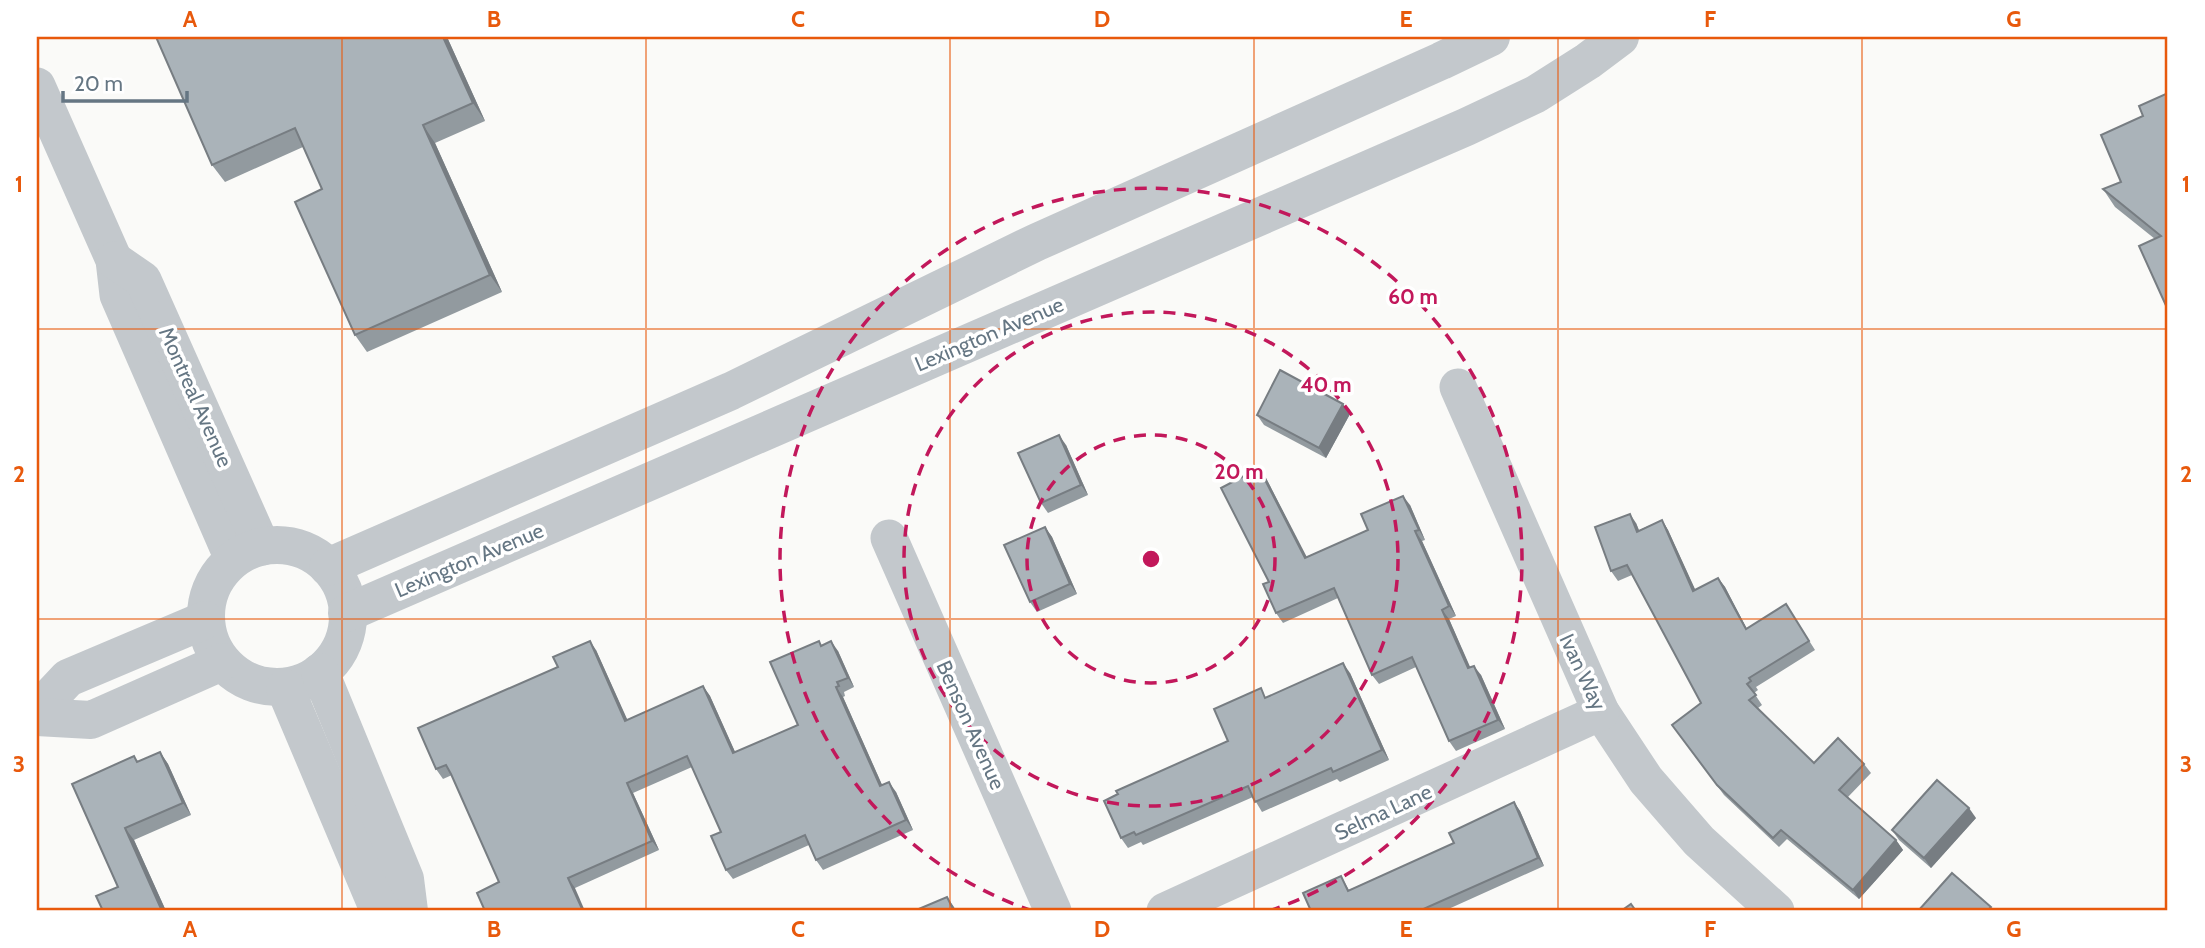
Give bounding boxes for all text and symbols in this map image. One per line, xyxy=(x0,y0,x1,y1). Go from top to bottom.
text: A xyxy=(183,5,198,33)
text: B xyxy=(487,5,501,33)
text: C xyxy=(791,5,805,33)
text: D xyxy=(1094,5,1110,33)
text: E xyxy=(1399,5,1413,33)
text: F xyxy=(1704,5,1716,33)
text: G xyxy=(2006,5,2022,33)
scale bar xyxy=(63,60,187,104)
text: 20 m xyxy=(74,71,123,96)
text: 1 xyxy=(15,170,23,198)
text: 1 xyxy=(2182,170,2190,198)
text: 60 m xyxy=(1388,284,1438,309)
street label: Lexington Avenue xyxy=(911,291,1067,377)
street label: Montreal Avenue xyxy=(154,323,238,471)
text: 40 m xyxy=(1301,372,1351,397)
text: 20 m xyxy=(1215,459,1263,484)
text: 2 xyxy=(13,460,25,488)
text: 2 xyxy=(2180,460,2192,488)
street label: Lexington Avenue xyxy=(391,517,547,603)
centre of rings xyxy=(1139,547,1163,571)
street label: Ivan Way xyxy=(1555,630,1612,714)
street label: Benson Avenue xyxy=(931,657,1011,793)
text: 3 xyxy=(13,750,25,778)
text: 3 xyxy=(2180,750,2192,778)
street label: Selma Lane xyxy=(1330,779,1436,845)
text: A xyxy=(183,915,198,943)
text: B xyxy=(487,915,501,943)
text: C xyxy=(791,915,805,943)
text: D xyxy=(1094,915,1110,943)
text: E xyxy=(1399,915,1413,943)
text: F xyxy=(1704,915,1716,943)
text: G xyxy=(2006,915,2022,943)

